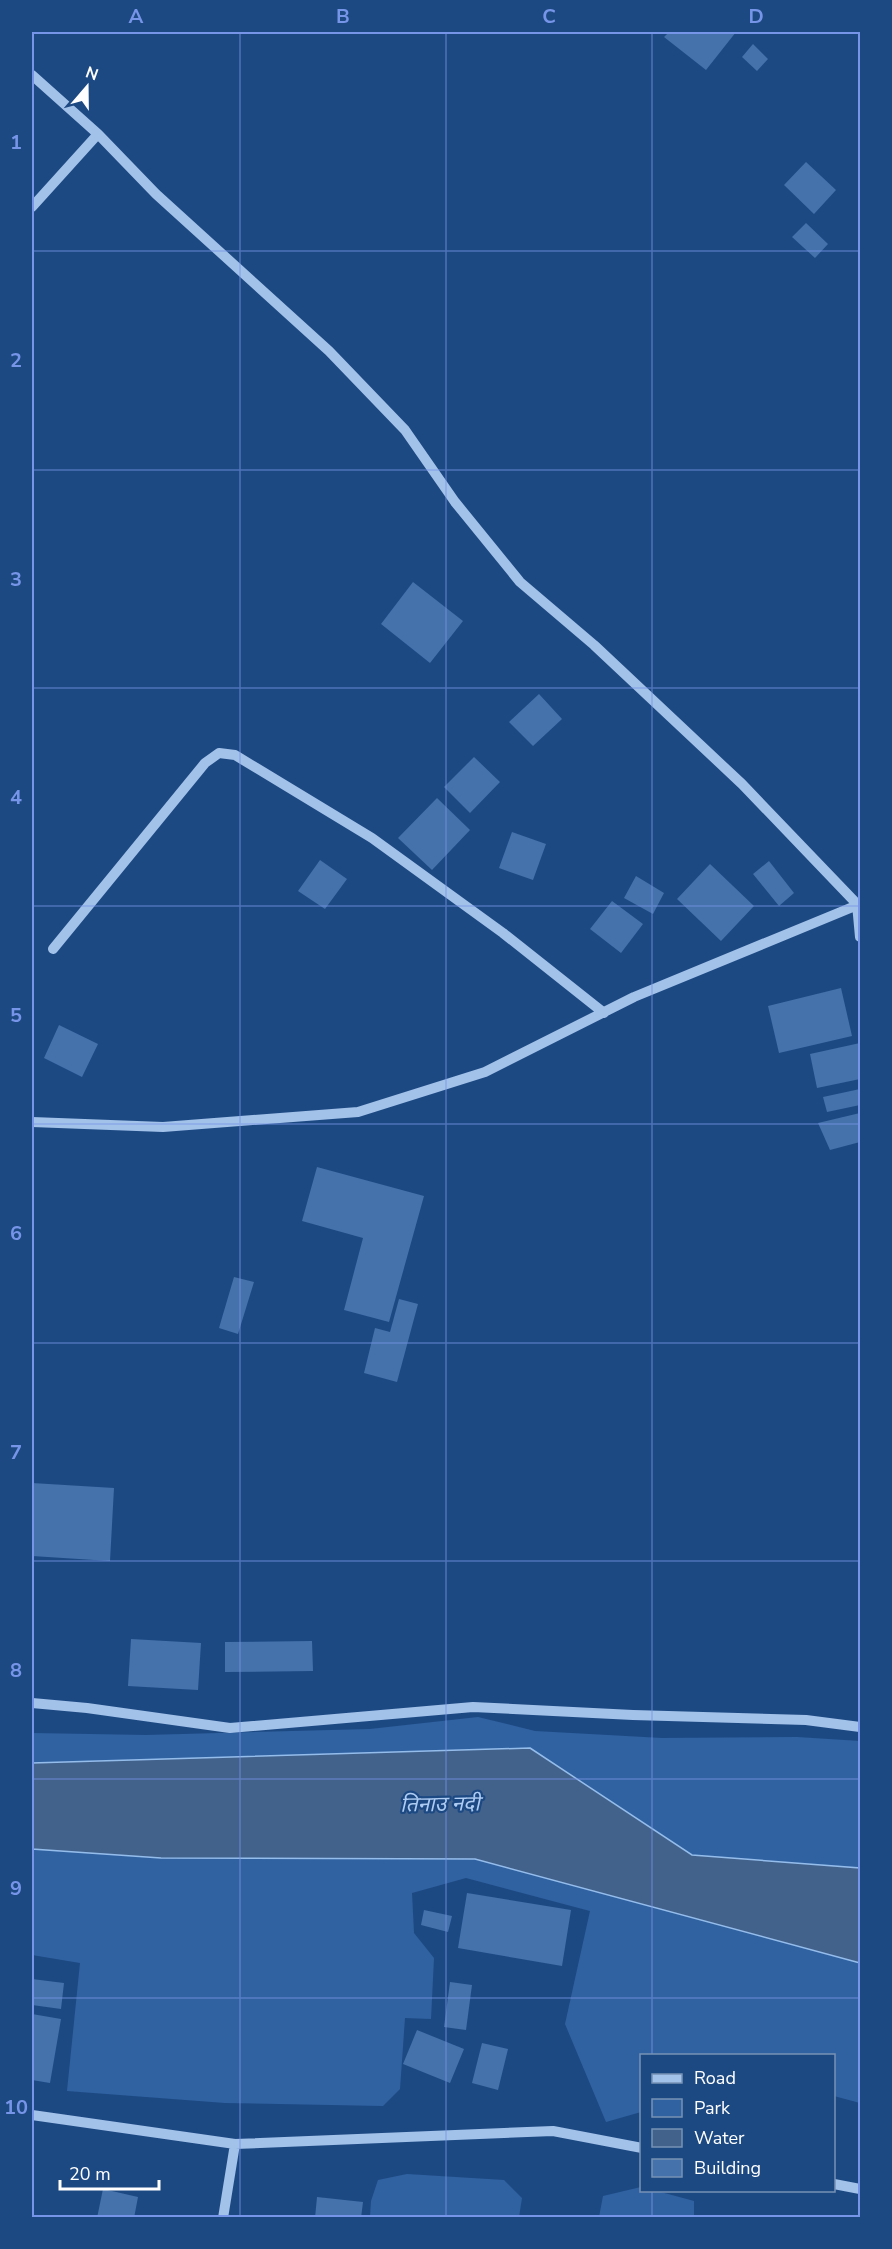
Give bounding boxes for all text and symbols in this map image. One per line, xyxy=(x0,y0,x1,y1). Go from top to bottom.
text: A xyxy=(129,3,144,30)
text: B xyxy=(336,3,350,30)
text: C xyxy=(542,3,556,30)
text: D xyxy=(748,3,764,30)
north arrow xyxy=(57,57,117,117)
text: N xyxy=(82,61,101,86)
text: 1 xyxy=(10,129,22,156)
text: 2 xyxy=(10,347,22,374)
text: 3 xyxy=(10,566,22,593)
text: 4 xyxy=(10,784,22,811)
text: 5 xyxy=(10,1002,22,1029)
text: 6 xyxy=(10,1220,22,1247)
text: 7 xyxy=(10,1439,22,1466)
text: 8 xyxy=(10,1657,22,1684)
water label: तिनाउ नदी xyxy=(400,1789,484,1819)
text: 9 xyxy=(10,1875,22,1902)
legend xyxy=(640,2054,835,2192)
text: Road xyxy=(694,2066,736,2090)
text: 10 xyxy=(4,2094,28,2121)
text: Park xyxy=(694,2096,731,2120)
text: Water xyxy=(694,2126,745,2150)
scale bar xyxy=(60,2153,159,2191)
text: Building xyxy=(694,2156,761,2180)
text: 20 m xyxy=(69,2162,111,2186)

